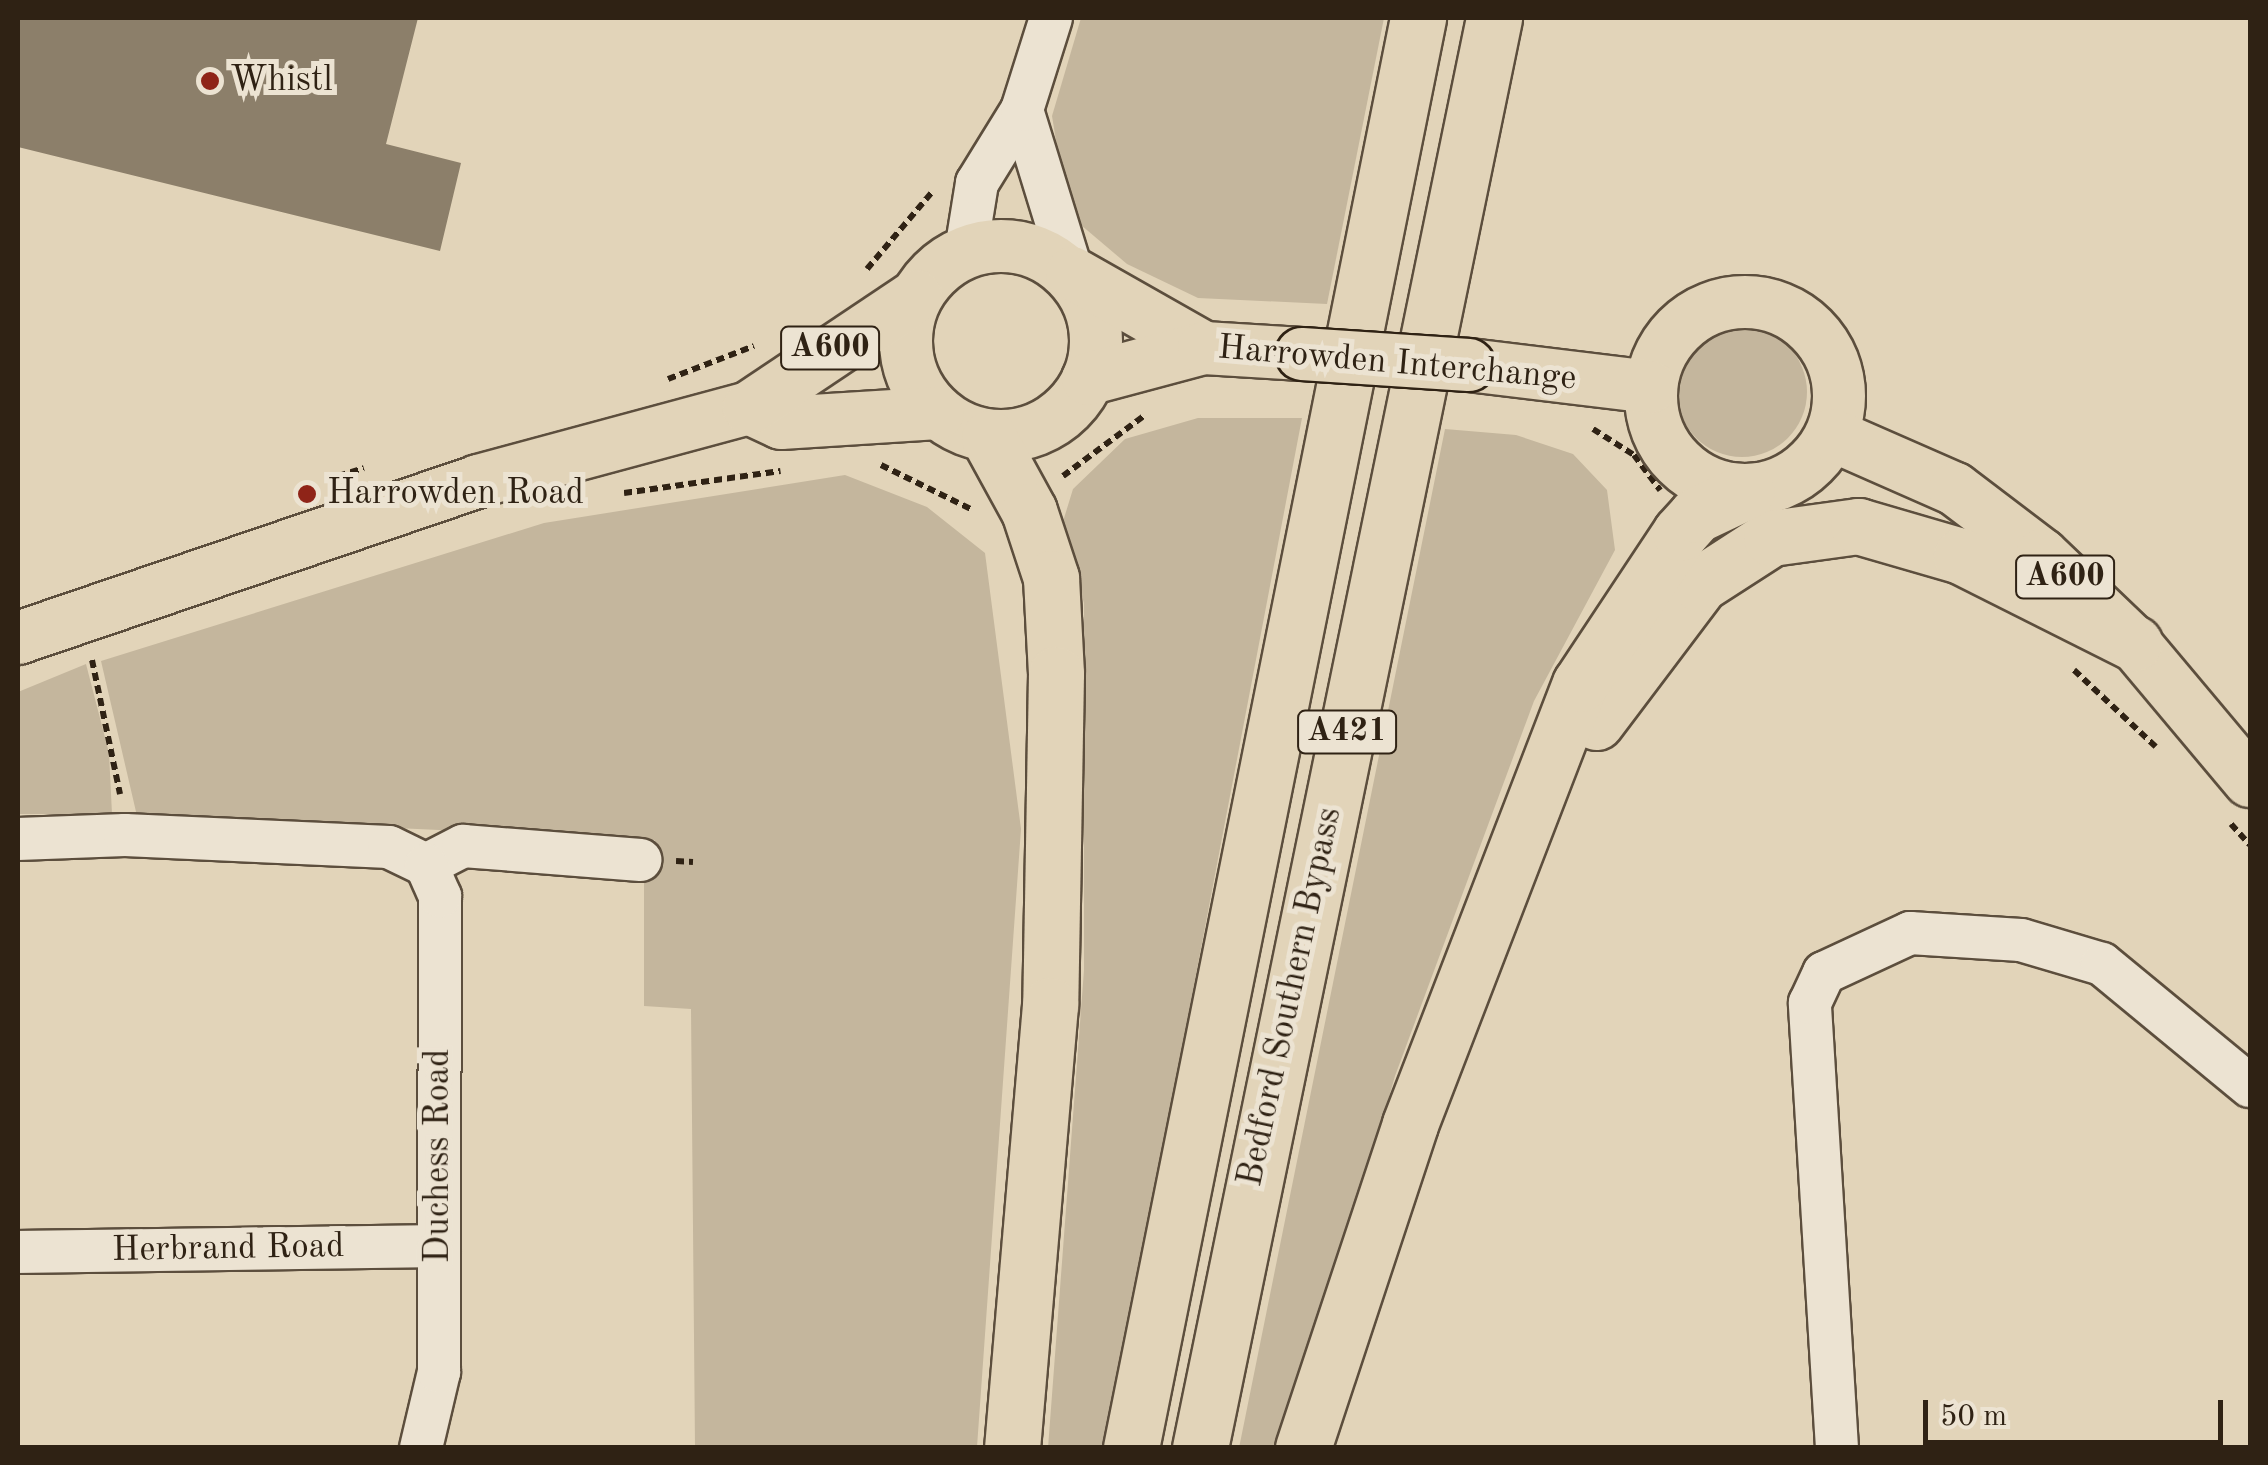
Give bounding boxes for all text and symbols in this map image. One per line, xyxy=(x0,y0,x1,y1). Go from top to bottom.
place label: Whistl xyxy=(230,60,333,102)
marker: Whistl xyxy=(199,70,221,92)
road number: A600 xyxy=(780,321,880,375)
street label: Harrowden Interchange xyxy=(1216,327,1578,401)
place label: Harrowden Road xyxy=(327,473,584,515)
marker: Harrowden Road xyxy=(296,483,318,505)
road number: A600 xyxy=(2015,550,2115,604)
road number: A421 xyxy=(1297,705,1397,759)
street label: Bedford Southern Bypass xyxy=(1230,804,1352,1190)
street label: Duchess Road xyxy=(418,1049,460,1263)
street label: Herbrand Road xyxy=(111,1226,345,1272)
scale bar xyxy=(1928,1380,2228,1442)
text: 50 m xyxy=(1940,1402,2007,1432)

